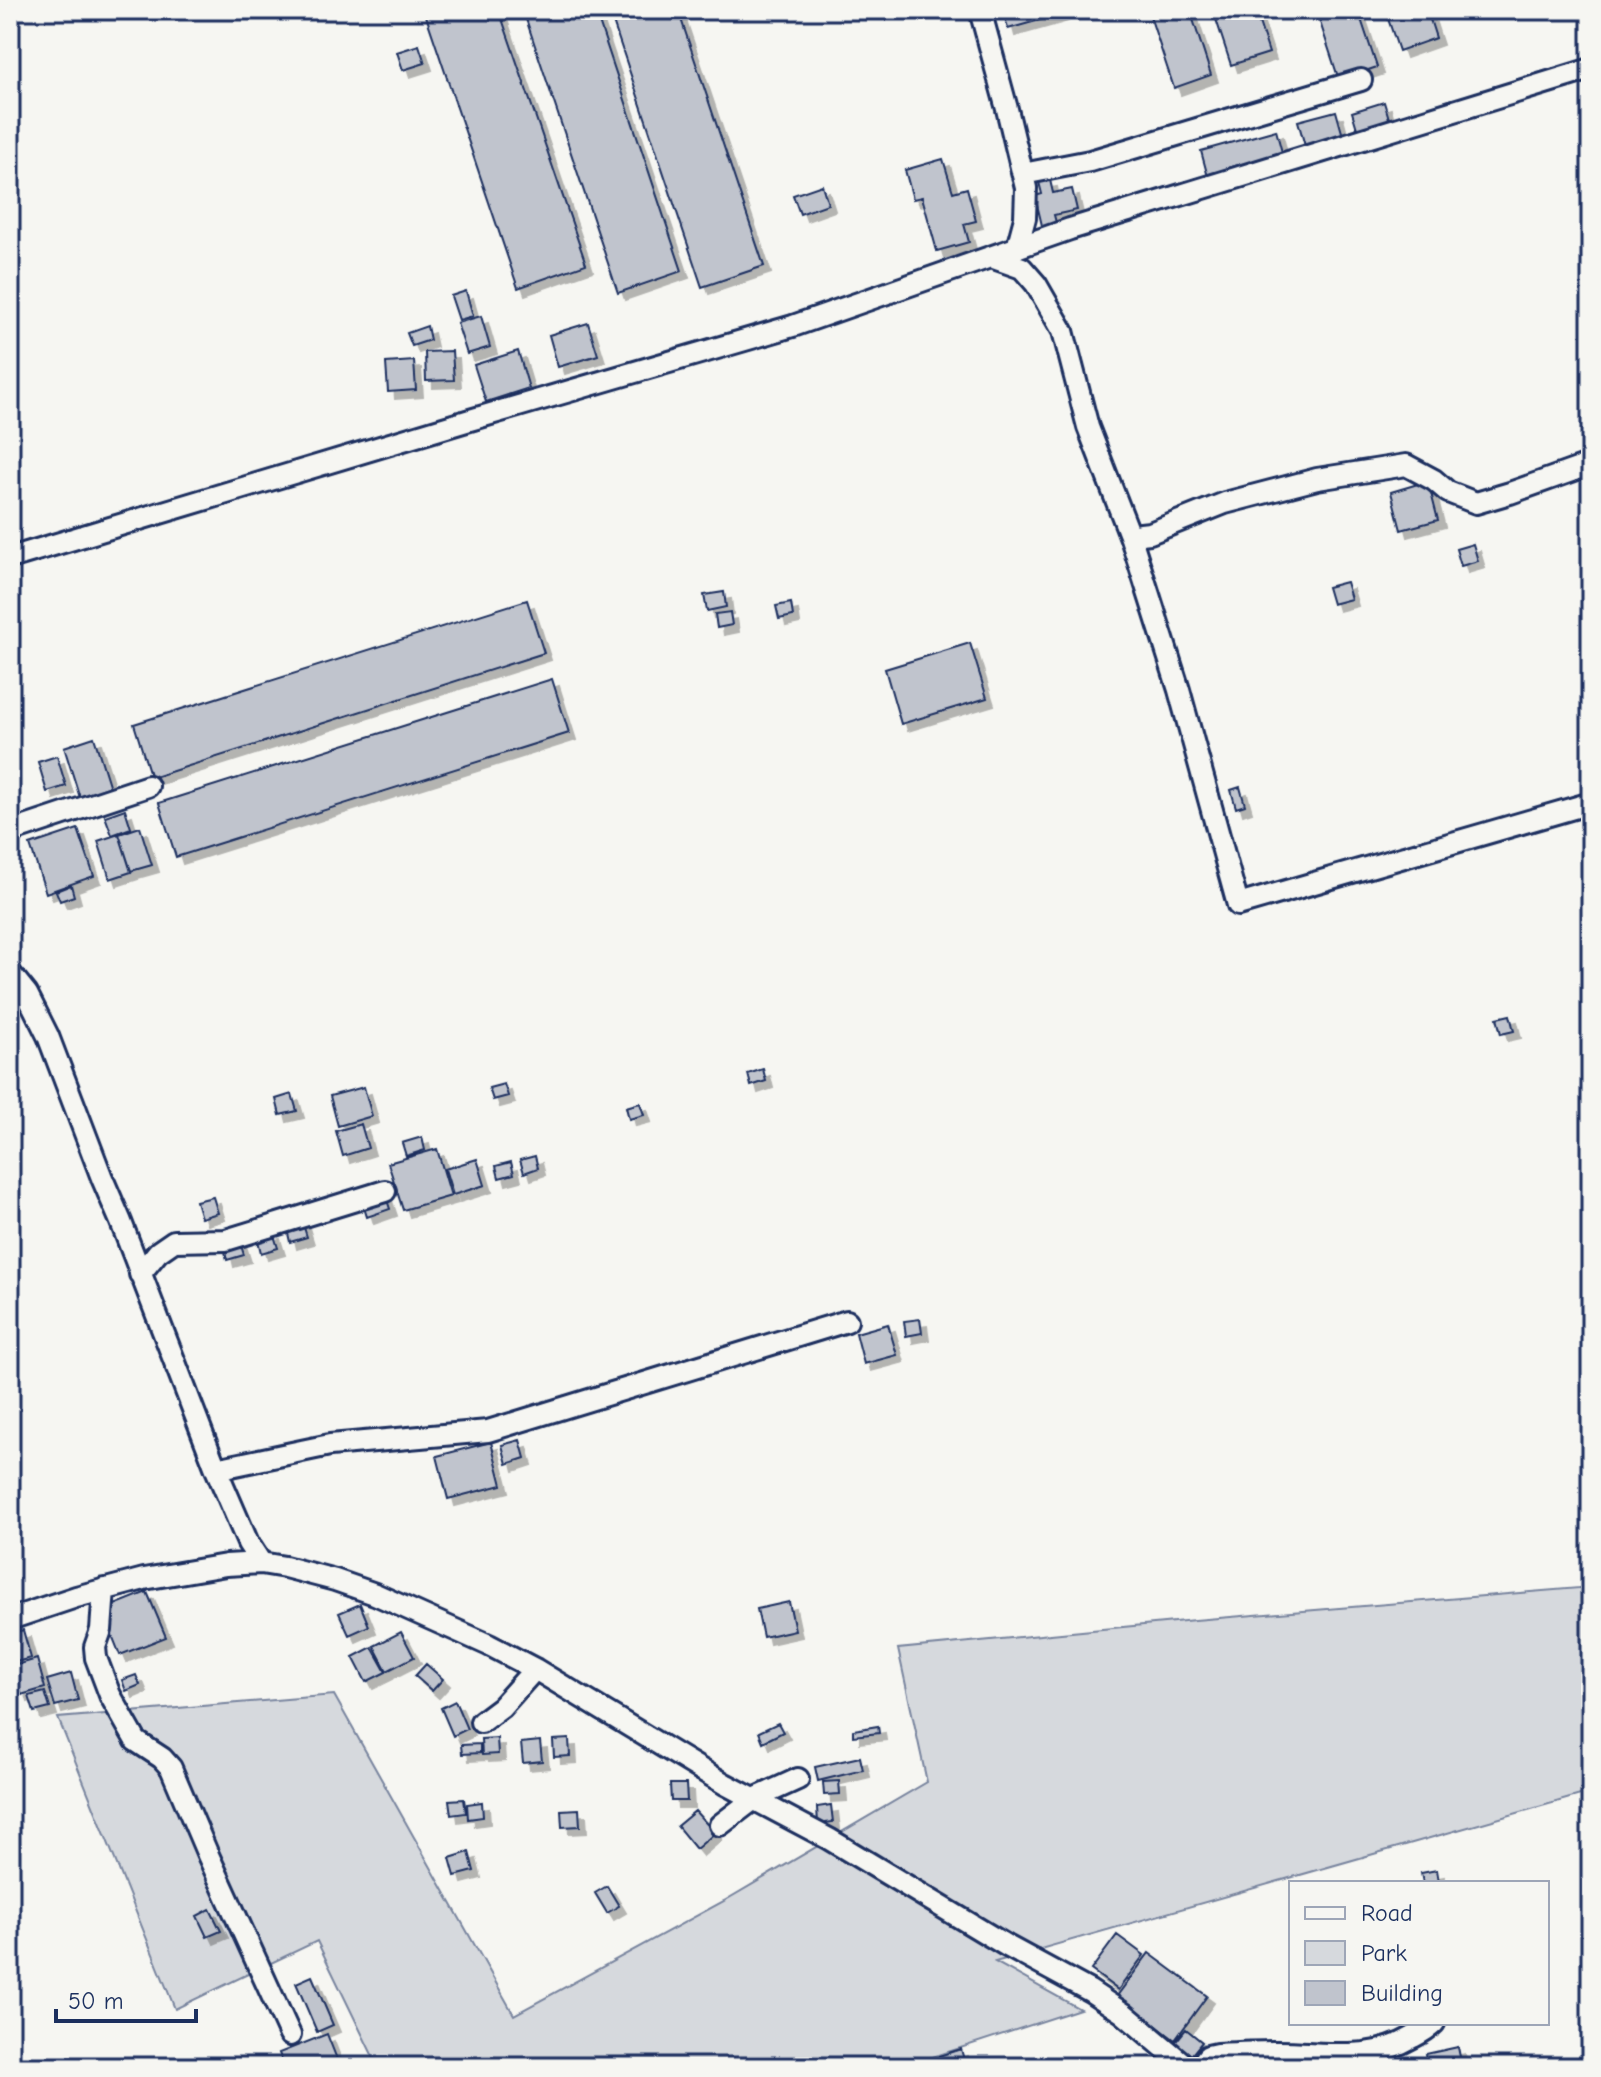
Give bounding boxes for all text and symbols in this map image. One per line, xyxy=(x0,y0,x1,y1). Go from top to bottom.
legend xyxy=(1289,1881,1549,2025)
text: Road xyxy=(1361,1899,1413,1927)
text: Park xyxy=(1361,1939,1407,1967)
scale bar xyxy=(56,1973,196,2023)
text: Building xyxy=(1361,1979,1443,2007)
text: 50 m xyxy=(68,1987,124,2015)

